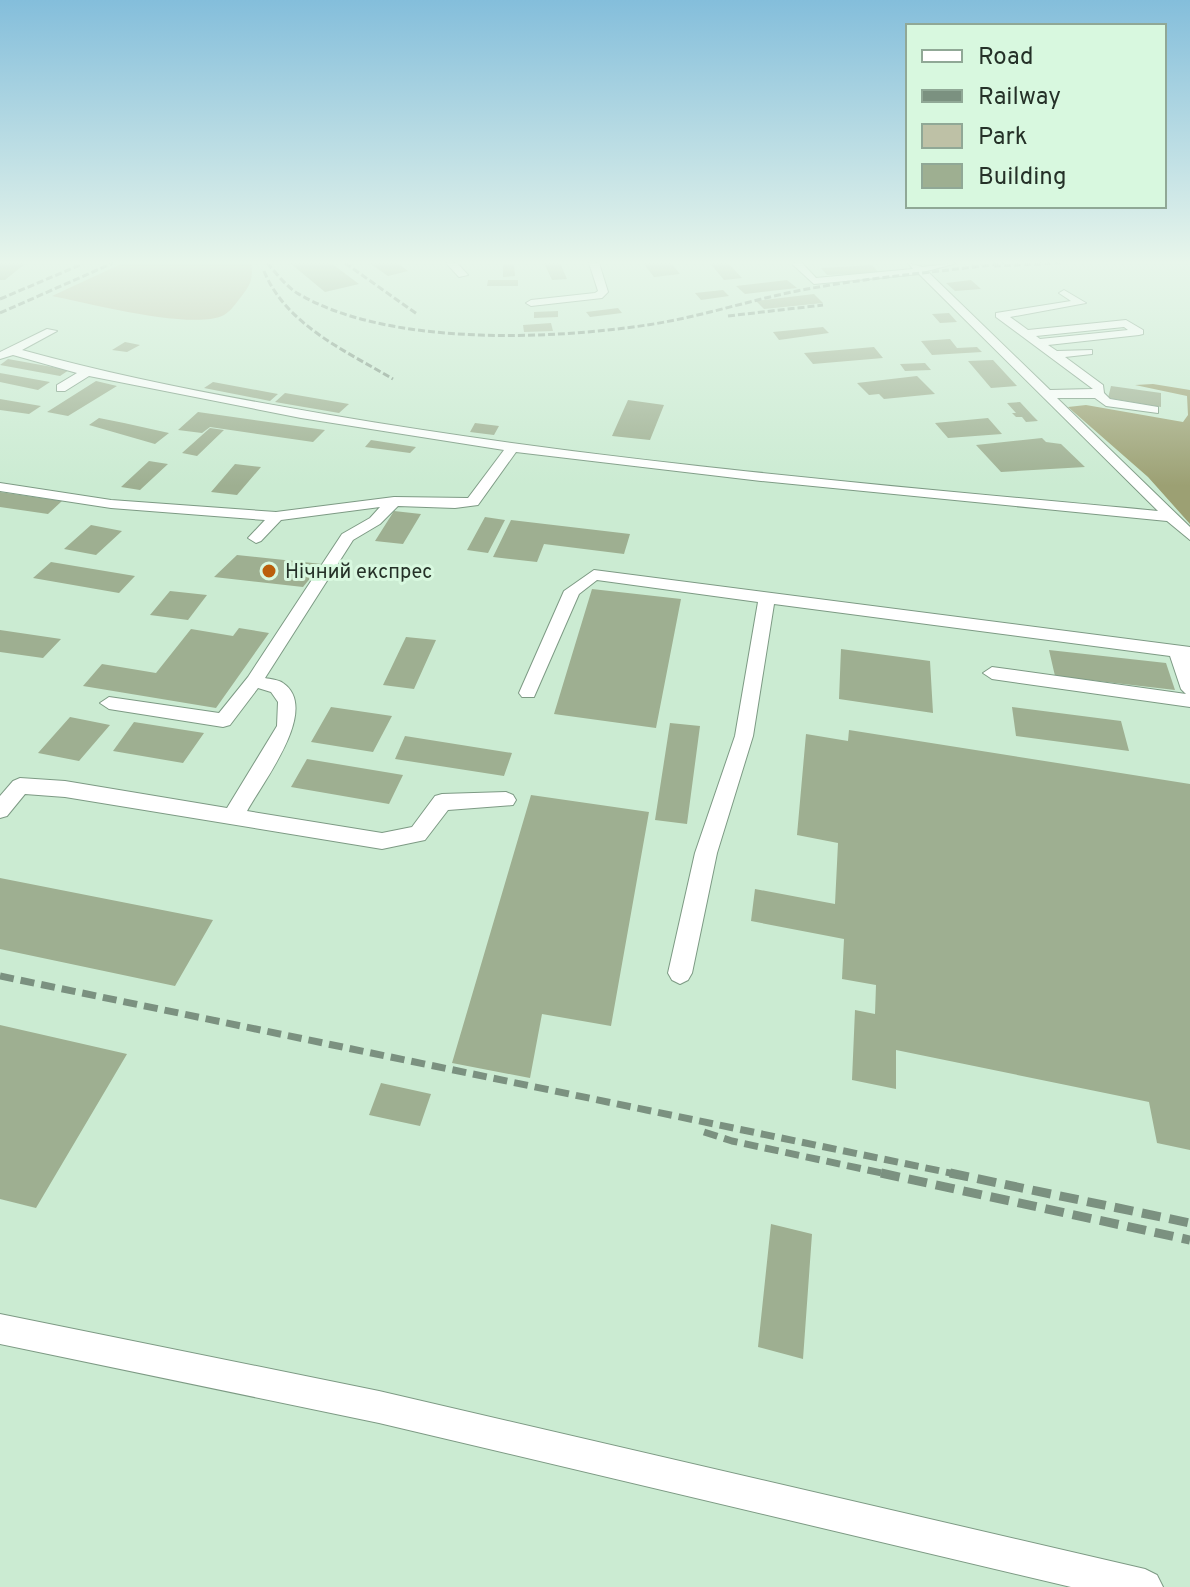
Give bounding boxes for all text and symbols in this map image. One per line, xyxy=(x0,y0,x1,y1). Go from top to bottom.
legend xyxy=(906,24,1166,208)
text: Road xyxy=(978,43,1034,73)
text: Railway xyxy=(978,83,1061,113)
text: Park xyxy=(978,123,1028,153)
text: Building xyxy=(978,163,1067,193)
place label: Нічний експрес xyxy=(285,560,432,586)
marker: Нічний експрес xyxy=(260,562,278,580)

